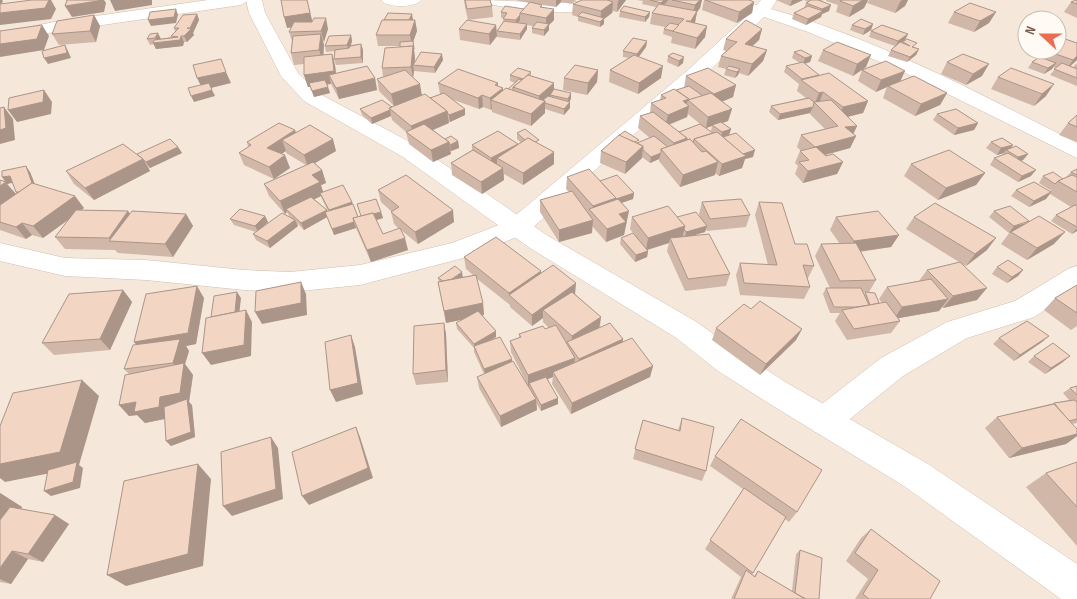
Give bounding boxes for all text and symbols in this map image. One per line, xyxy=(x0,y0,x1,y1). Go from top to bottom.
north arrow xyxy=(1017,10,1067,60)
text: N xyxy=(1021,24,1040,37)

